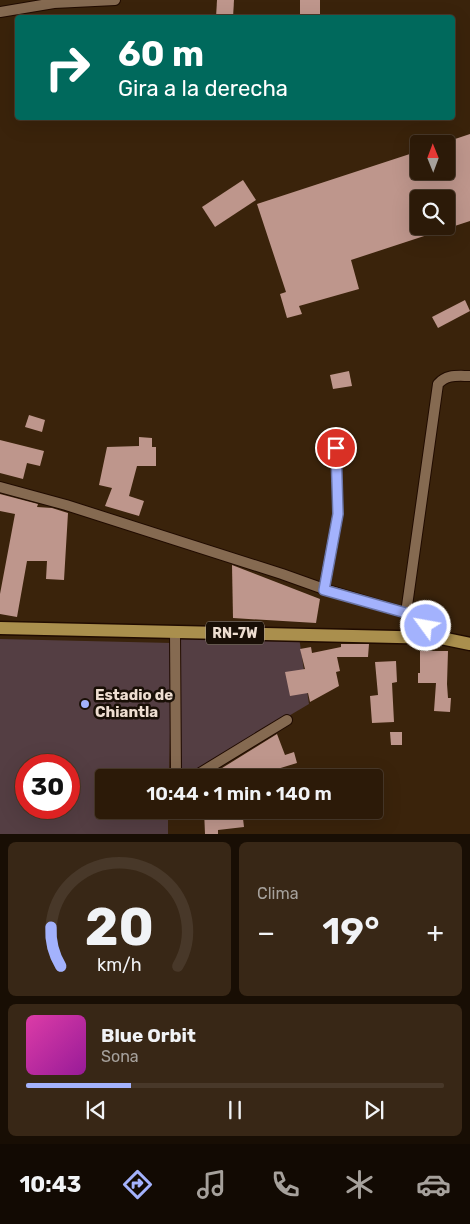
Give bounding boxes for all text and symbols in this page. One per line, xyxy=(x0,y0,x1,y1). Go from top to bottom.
text: 60 m xyxy=(118,33,204,75)
icon: right xyxy=(35,35,100,100)
text: Gira a la derecha xyxy=(118,75,288,102)
north arrow xyxy=(410,135,455,180)
map controls xyxy=(410,135,455,235)
button: search xyxy=(410,190,455,235)
pin xyxy=(315,427,357,469)
icon: arrive xyxy=(322,434,350,462)
position arrow xyxy=(399,599,451,651)
road number: RN-7W xyxy=(206,622,264,644)
place label: Estadio de Chiantla xyxy=(95,686,173,721)
marker: Estadio de Chiantla xyxy=(79,698,91,710)
speed limit sign: 30 xyxy=(15,754,80,819)
text: 10:44 · 1 min · 140 m xyxy=(146,782,332,805)
text: Clima xyxy=(257,884,298,903)
text: 20 xyxy=(85,896,154,958)
text: 19° xyxy=(322,908,380,954)
text: − xyxy=(257,916,275,949)
text: + xyxy=(427,916,444,949)
text: km/h xyxy=(97,954,142,975)
text: Blue Orbit xyxy=(101,1024,196,1047)
text: Sona xyxy=(101,1047,139,1066)
icon: previous xyxy=(82,1096,110,1124)
icon: pause xyxy=(221,1096,249,1124)
icon: next xyxy=(360,1096,388,1124)
icon: directions xyxy=(120,1167,155,1202)
icon: music xyxy=(194,1167,229,1202)
icon: phone xyxy=(268,1167,303,1202)
icon: climate xyxy=(342,1167,377,1202)
icon: car xyxy=(416,1167,451,1202)
text: 10:43 xyxy=(19,1171,81,1198)

